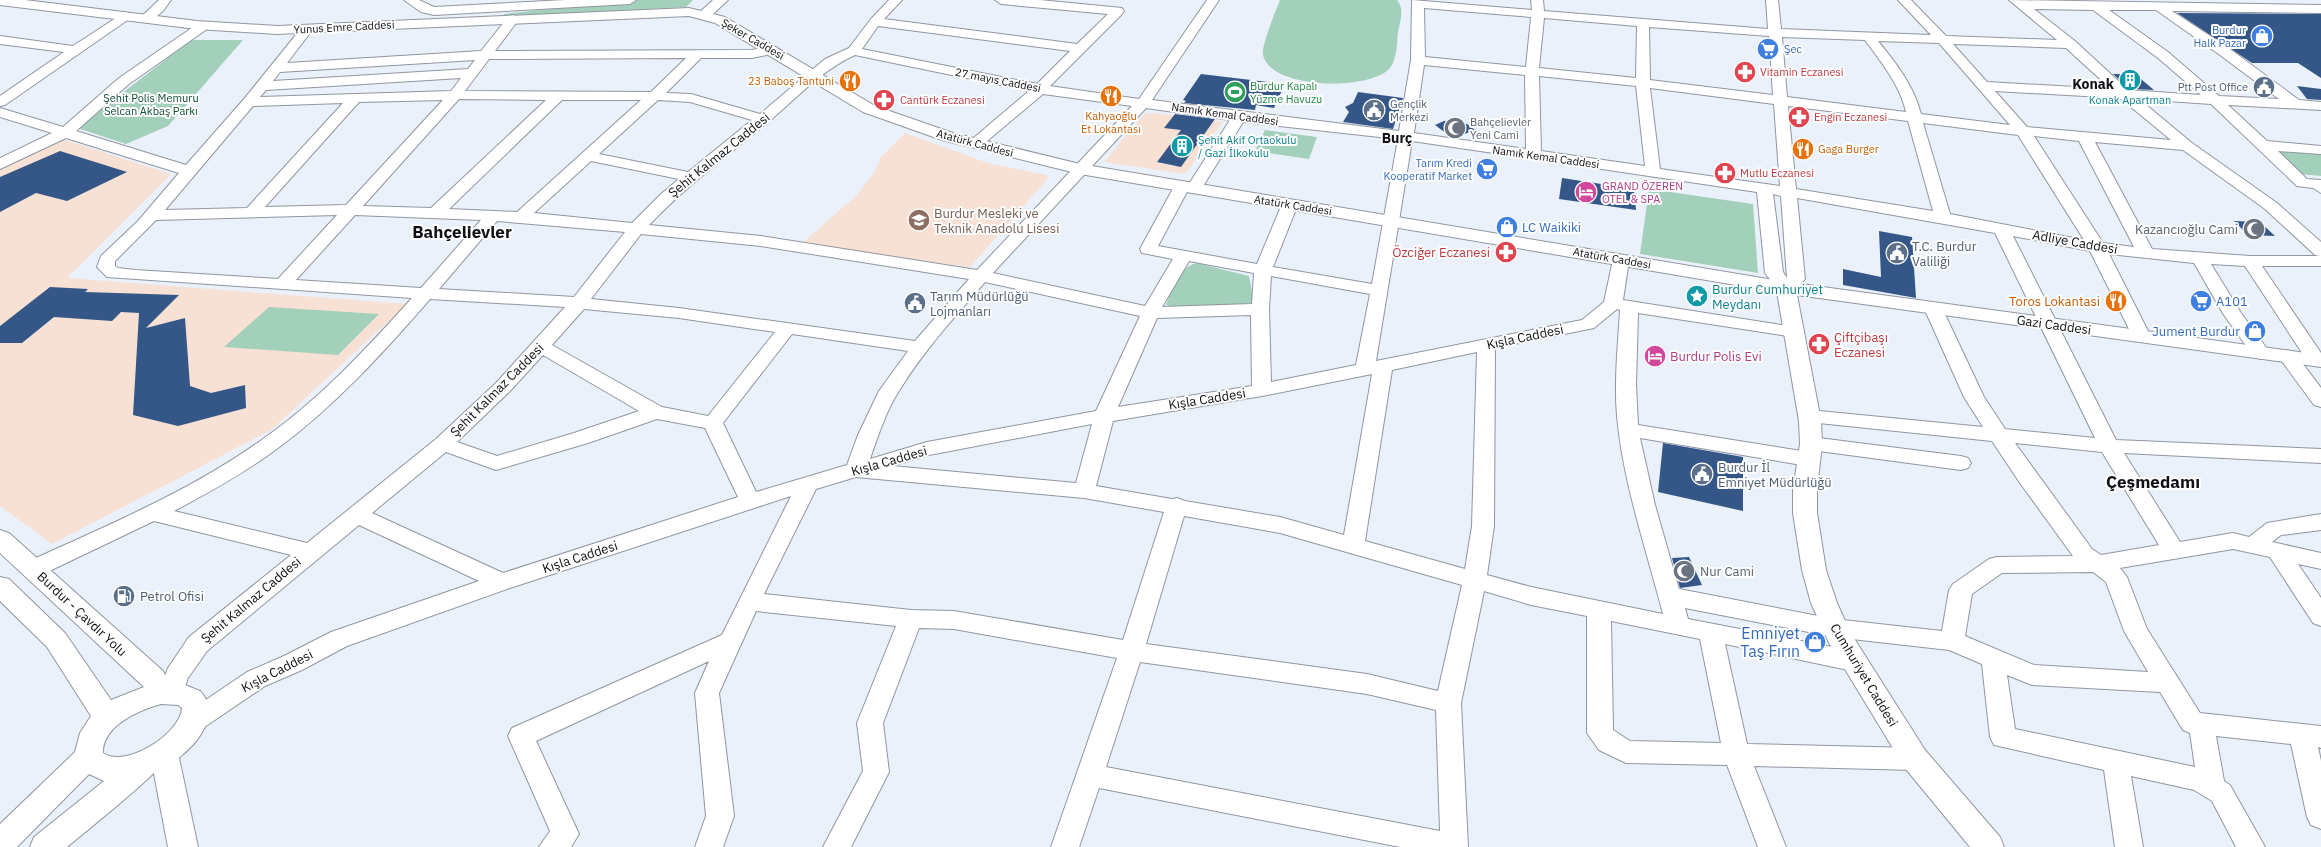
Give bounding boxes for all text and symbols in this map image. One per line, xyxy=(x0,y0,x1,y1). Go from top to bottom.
street label: Şeker Caddesi xyxy=(719,15,787,63)
street label: Yunus Emre Caddesi xyxy=(293,17,395,37)
place label: Burdur Halk Pazar xyxy=(2194,23,2246,50)
shop icon: Burdur Halk Pazar xyxy=(2249,23,2275,49)
supermarket icon: Şec xyxy=(1755,36,1781,62)
place label: Şec xyxy=(1784,42,1802,56)
pharmacy icon: Vitamin Eczanesi xyxy=(1732,59,1758,85)
street label: 27 mayıs Caddesi xyxy=(954,65,1042,95)
place label: Vitamin Eczanesi xyxy=(1760,65,1844,79)
building icon: Konak Apartman xyxy=(2117,67,2143,93)
restaurant icon: 23 Baboş Tantuni xyxy=(837,68,863,94)
place label: 23 Baboş Tantuni xyxy=(748,74,834,88)
public building icon: Ptt Post Office xyxy=(2251,74,2277,100)
district label: Konak xyxy=(2072,75,2115,93)
sports icon: Burdur Kapalı Yüzme Havuzu xyxy=(1222,79,1248,105)
place label: Burdur Kapalı Yüzme Havuzu xyxy=(1250,79,1322,106)
place label: Ptt Post Office xyxy=(2178,80,2248,94)
restaurant icon: Kahyaoğlu Et Lokantası xyxy=(1098,83,1124,109)
pharmacy icon: Cantürk Eczanesi xyxy=(871,87,897,113)
park label: Şehit Polis Memuru Selcan Akbaş Parkı xyxy=(103,91,199,118)
place label: Cantürk Eczanesi xyxy=(900,93,985,107)
place label: Konak Apartman xyxy=(2089,93,2171,107)
public building icon: Gençlik Merkezi xyxy=(1361,97,1387,123)
place label: Gençlik Merkezi xyxy=(1390,97,1428,124)
street label: Namık Kemal Caddesi xyxy=(1171,100,1279,128)
pharmacy icon: Engin Eczanesi xyxy=(1786,104,1812,130)
street label: Şehit Kalmaz Caddesi xyxy=(665,109,773,201)
place label: Kahyaoğlu Et Lokantası xyxy=(1081,109,1141,136)
place label: Engin Eczanesi xyxy=(1814,110,1887,124)
mosque icon: Bahçelievler Yeni Cami xyxy=(1442,115,1468,141)
place label: Bahçelievler Yeni Cami xyxy=(1470,115,1531,142)
street label: Atatürk Caddesi xyxy=(935,126,1015,160)
district label: Burç xyxy=(1382,129,1412,147)
building icon: Şehit Akif Ortaokulu / Gazi İlkokulu xyxy=(1169,133,1195,159)
place label: Şehit Akif Ortaokulu / Gazi İlkokulu xyxy=(1198,133,1297,160)
restaurant icon: Gaga Burger xyxy=(1790,136,1816,162)
place label: Gaga Burger xyxy=(1818,142,1879,156)
street label: Namık Kemal Caddesi xyxy=(1492,143,1600,171)
place label: Tarım Kredi Kooperatif Market xyxy=(1384,156,1472,183)
supermarket icon: Tarım Kredi Kooperatif Market xyxy=(1474,156,1500,182)
pharmacy icon: Mutlu Eczanesi xyxy=(1712,160,1738,186)
place label: Mutlu Eczanesi xyxy=(1740,166,1814,180)
hotel icon: GRAND ÖZEREN OTEL & SPA xyxy=(1573,179,1599,205)
place label: GRAND ÖZEREN OTEL & SPA xyxy=(1602,179,1683,206)
street label: Atatürk Caddesi xyxy=(1253,192,1333,218)
place label: Burdur Mesleki ve Teknik Anadolu Lisesi xyxy=(934,205,1059,237)
school or university icon: Burdur Mesleki ve Teknik Anadolu Lisesi xyxy=(906,207,932,233)
shop icon: LC Waikiki xyxy=(1494,214,1520,240)
mosque icon: Kazancıoğlu Cami xyxy=(2241,216,2267,242)
place label: LC Waikiki xyxy=(1522,219,1581,236)
district label: Bahçelievler xyxy=(412,221,512,243)
place label: Kazancıoğlu Cami xyxy=(2135,221,2238,238)
street label: Adliye Caddesi xyxy=(2031,226,2119,258)
place label: T.C. Burdur Valiliği xyxy=(1912,238,1977,270)
pharmacy icon: Özciğer Eczanesi xyxy=(1493,239,1519,265)
public building icon: T.C. Burdur Valiliği xyxy=(1884,240,1910,266)
place label: Özciğer Eczanesi xyxy=(1392,244,1490,261)
street label: Atatürk Caddesi xyxy=(1572,244,1652,272)
place label: Burdur Cumhuriyet Meydanı xyxy=(1712,281,1823,313)
place icon: Burdur Cumhuriyet Meydanı xyxy=(1684,283,1710,309)
place label: Tarım Müdürlüğü Lojmanları xyxy=(930,288,1029,320)
restaurant icon: Toros Lokantasi xyxy=(2103,288,2129,314)
supermarket icon: A101 xyxy=(2188,288,2214,314)
public building icon: Tarım Müdürlüğü Lojmanları xyxy=(902,290,928,316)
place label: Toros Lokantasi xyxy=(2009,293,2100,310)
place label: A101 xyxy=(2216,293,2248,310)
street label: Gazi Caddesi xyxy=(2016,311,2092,339)
shop icon: Jument Burdur xyxy=(2242,318,2268,344)
street label: Kışla Caddesi xyxy=(1485,321,1565,353)
place label: Jument Burdur xyxy=(2152,323,2240,340)
place label: Çiftçibaşı Eczanesi xyxy=(1834,329,1888,361)
pharmacy icon: Çiftçibaşı Eczanesi xyxy=(1806,331,1832,357)
street label: Şehit Kalmaz Caddesi xyxy=(447,340,547,440)
hotel icon: Burdur Polis Evi xyxy=(1642,343,1668,369)
place label: Burdur Polis Evi xyxy=(1670,348,1762,365)
street label: Kışla Caddesi xyxy=(1167,384,1247,414)
street label: Kışla Caddesi xyxy=(849,442,929,480)
place label: Burdur İl Emniyet Müdürlüğü xyxy=(1718,459,1832,491)
public building icon: Burdur İl Emniyet Müdürlüğü xyxy=(1689,461,1715,487)
district label: Çeşmedamı xyxy=(2106,471,2200,493)
street label: Kışla Caddesi xyxy=(540,537,620,577)
street label: Şehit Kalmaz Caddesi xyxy=(197,553,305,647)
mosque icon: Nur Cami xyxy=(1671,558,1697,584)
place label: Nur Cami xyxy=(1700,563,1754,580)
street label: Burdur - Çavdır Yolu xyxy=(34,568,130,660)
fuel station icon: Petrol Ofisi xyxy=(111,583,137,609)
place label: Petrol Ofisi xyxy=(140,588,204,605)
street label: Cumhuriyet Caddesi xyxy=(1826,620,1902,730)
place label: Emniyet Taş Fırın xyxy=(1740,623,1800,661)
shop icon: Emniyet Taş Fırın xyxy=(1802,629,1828,655)
street label: Kışla Caddesi xyxy=(238,646,316,696)

